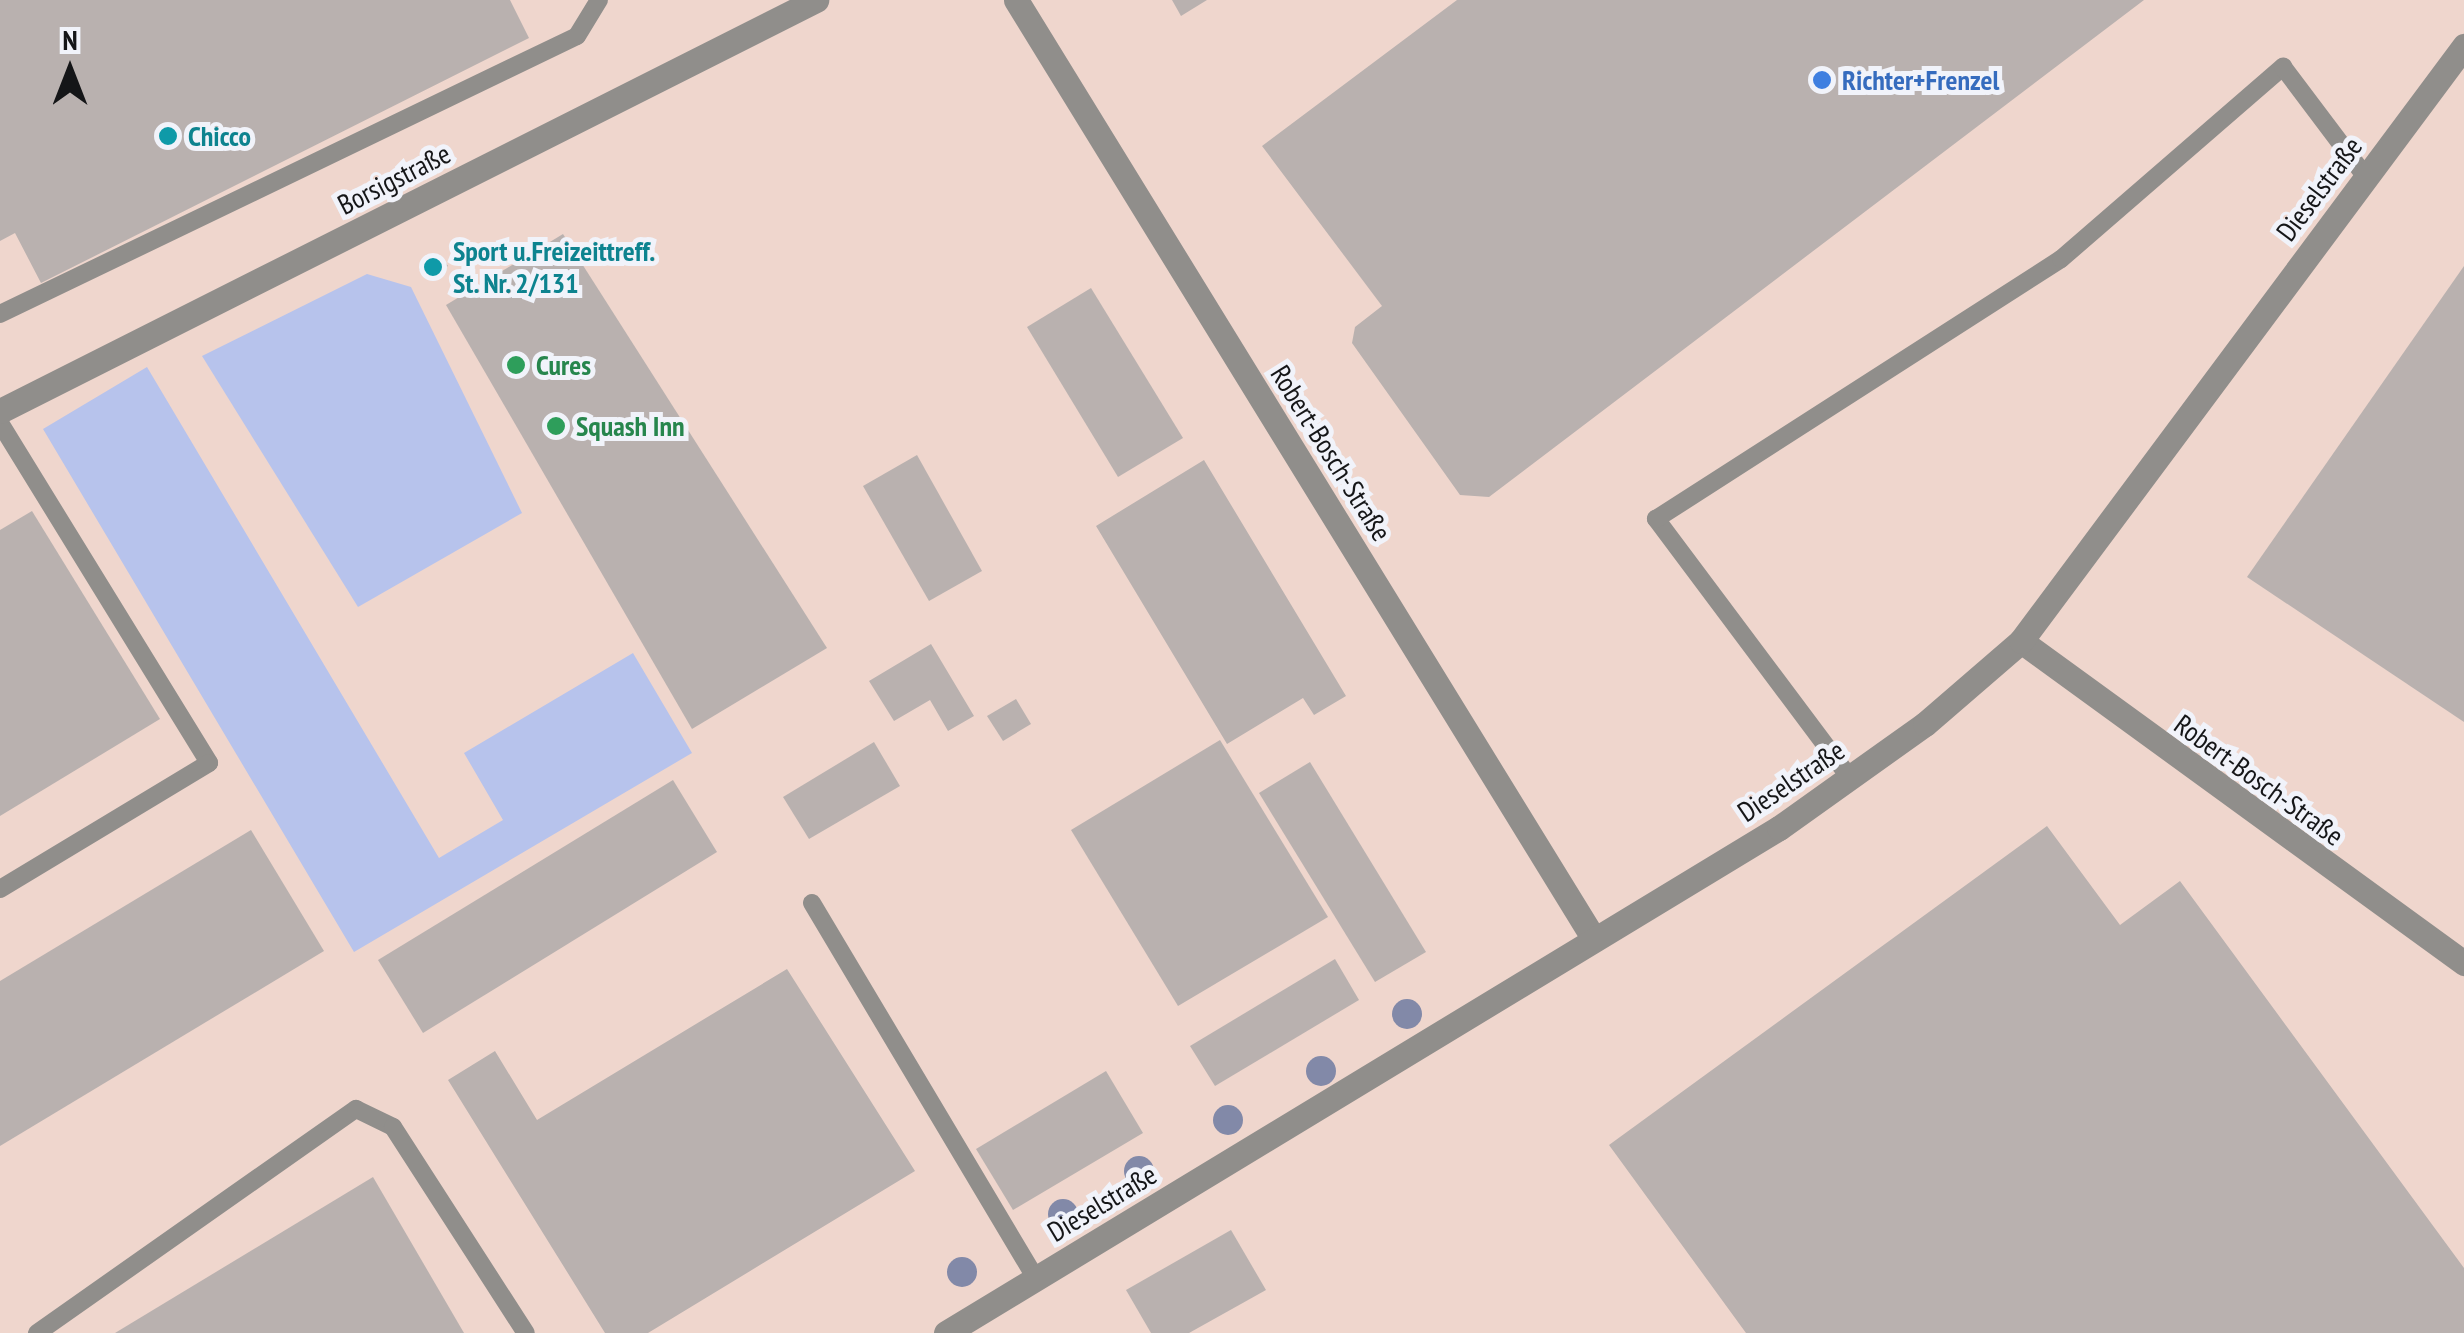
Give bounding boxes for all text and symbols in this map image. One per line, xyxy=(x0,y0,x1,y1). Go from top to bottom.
north arrow xyxy=(20,20,120,120)
text: N xyxy=(62,21,78,58)
place label: Richter+Frenzel xyxy=(1842,63,1999,97)
marker: Richter+Frenzel xyxy=(1811,69,1833,91)
place label: Chicco xyxy=(188,119,251,153)
marker: Chicco xyxy=(157,125,179,147)
street label: Dieselstraße xyxy=(2269,131,2369,247)
street label: Borsigstraße xyxy=(332,136,456,222)
place label: Sport u.Freizeittreff. St. Nr. 2/131 xyxy=(453,234,655,300)
marker: Sport u.Freizeittreff. St. Nr. 2/131 xyxy=(422,256,444,278)
place label: Cures xyxy=(536,348,591,382)
marker: Cures xyxy=(505,354,527,376)
street label: Robert-Bosch-Straße xyxy=(1264,359,1398,547)
place label: Squash Inn xyxy=(576,409,685,443)
marker: Squash Inn xyxy=(545,415,567,437)
street label: Robert-Bosch-Straße xyxy=(2168,707,2350,853)
street label: Dieselstraße xyxy=(1731,733,1851,829)
street label: Dieselstraße xyxy=(1041,1157,1163,1249)

